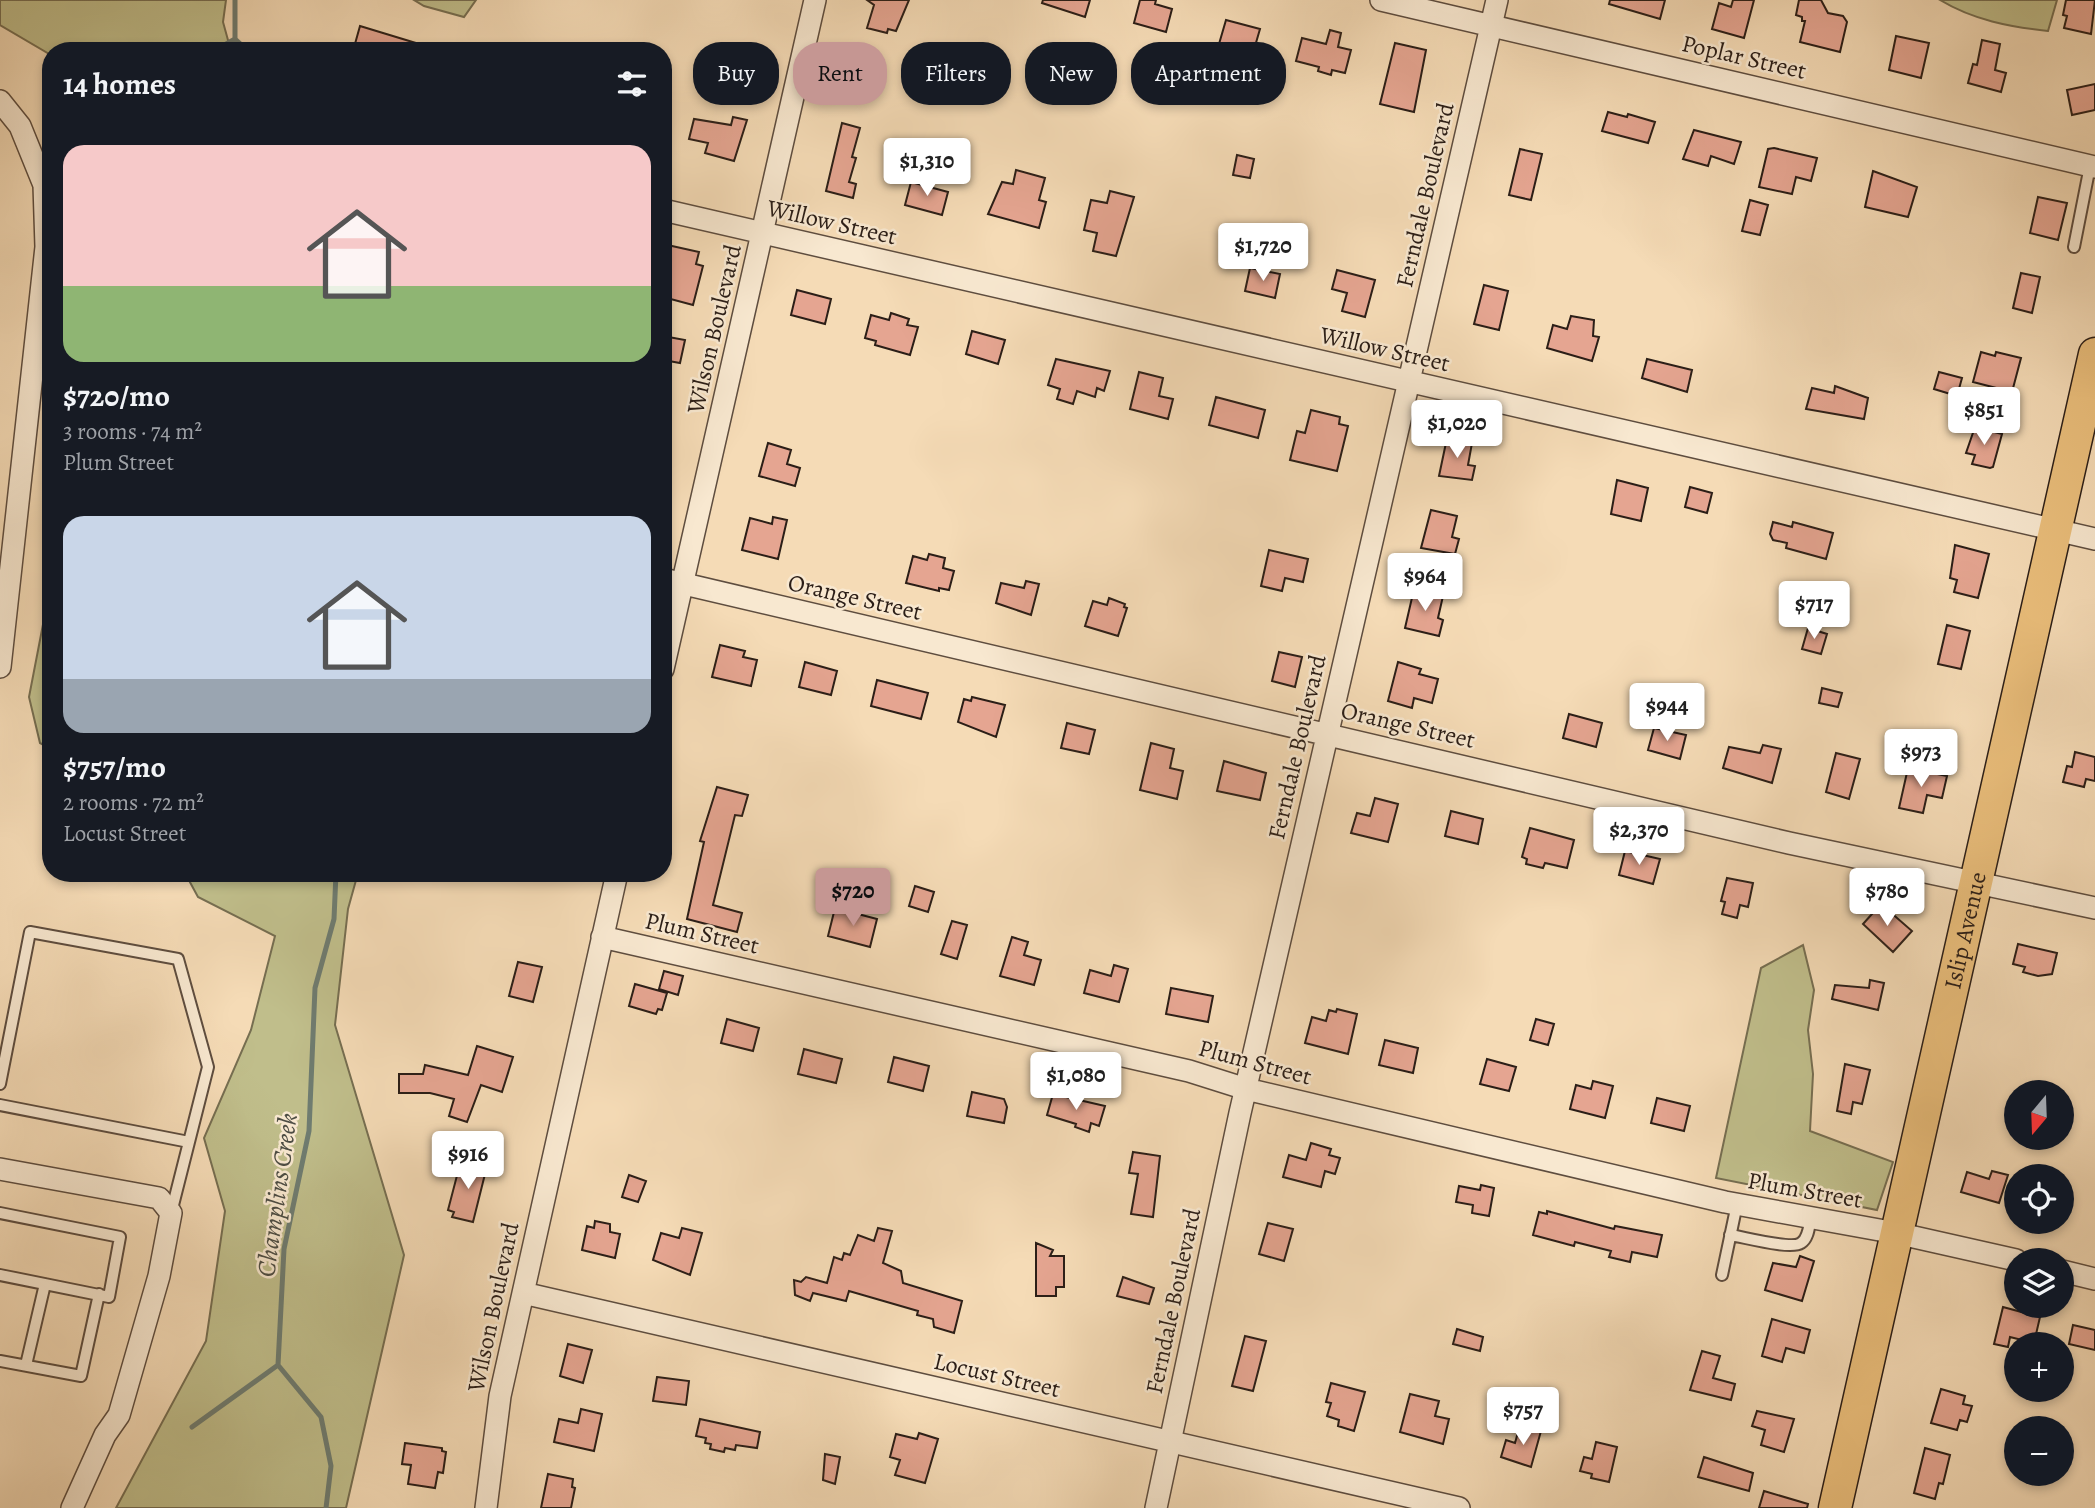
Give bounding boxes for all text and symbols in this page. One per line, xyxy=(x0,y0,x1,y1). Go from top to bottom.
street label: Poplar Street xyxy=(1679,27,1809,87)
chip: Buy xyxy=(693,42,779,105)
chip: Rent xyxy=(793,42,887,105)
chip: Filters xyxy=(901,42,1011,105)
chip: New xyxy=(1025,42,1117,105)
chip: Apartment xyxy=(1131,42,1286,105)
text: 14 homes xyxy=(63,64,176,104)
icon: filters xyxy=(613,65,651,103)
street label: Ferndale Boulevard xyxy=(1388,99,1462,291)
pin: $1,310 xyxy=(870,138,984,198)
text: $1,310 xyxy=(900,145,954,176)
icon: home xyxy=(294,191,420,317)
street label: Willow Street xyxy=(763,191,900,252)
pin: $1,720 xyxy=(1206,224,1320,283)
text: $1,720 xyxy=(1234,230,1292,261)
street label: Wilson Boulevard xyxy=(679,241,749,418)
street label: Willow Street xyxy=(1316,318,1453,379)
text: $720/mo xyxy=(63,376,170,416)
pin: $851 xyxy=(1943,388,2025,447)
text: $851 xyxy=(1964,394,2004,425)
pin: $1,020 xyxy=(1400,400,1514,460)
text: $1,020 xyxy=(1427,407,1487,438)
text: 3 rooms · 74 m² xyxy=(63,416,202,447)
text: Plum Street xyxy=(63,447,174,478)
pin: $964 xyxy=(1384,554,1466,613)
text: $964 xyxy=(1404,560,1446,591)
icon: home xyxy=(294,562,420,688)
street label: Orange Street xyxy=(785,566,925,628)
pin: $717 xyxy=(1773,582,1855,641)
text: $717 xyxy=(1795,588,1833,619)
street label: Ferndale Boulevard xyxy=(1260,651,1334,843)
pin: $944 xyxy=(1626,684,1708,743)
text: $944 xyxy=(1646,690,1689,721)
street label: Orange Street xyxy=(1338,694,1478,756)
pin: $973 xyxy=(1880,730,1962,789)
text: $973 xyxy=(1900,736,1942,767)
text: $757/mo xyxy=(63,747,166,787)
text: 2 rooms · 72 m² xyxy=(63,787,204,818)
pin: $2,370 xyxy=(1582,808,1696,867)
text: $2,370 xyxy=(1609,814,1669,845)
text: Locust Street xyxy=(63,818,186,849)
pin: $720 xyxy=(812,869,894,928)
pin: $780 xyxy=(1846,869,1928,928)
street label: Islip Avenue xyxy=(1936,869,1994,992)
text: $720 xyxy=(831,875,875,906)
text: $780 xyxy=(1865,875,1909,906)
street label: Plum Street xyxy=(642,904,762,962)
street label: Plum Street xyxy=(1195,1032,1315,1092)
pin: $1,080 xyxy=(1019,1052,1133,1112)
text: $1,080 xyxy=(1046,1059,1106,1090)
north arrow xyxy=(2004,1080,2074,1150)
map controls xyxy=(2004,1080,2074,1486)
water label: Champlins Creek xyxy=(248,1111,306,1279)
pin: $916 xyxy=(427,1132,509,1191)
text: $916 xyxy=(448,1138,488,1169)
street label: Plum Street xyxy=(1745,1164,1865,1216)
button: locate xyxy=(2004,1164,2074,1234)
street label: Ferndale Boulevard xyxy=(1138,1205,1208,1397)
street label: Wilson Boulevard xyxy=(459,1219,527,1396)
button: layers xyxy=(2004,1248,2074,1318)
button: + xyxy=(2004,1332,2074,1402)
street label: Locust Street xyxy=(931,1345,1063,1405)
pin: $757 xyxy=(1482,1388,1564,1447)
text: $757 xyxy=(1503,1394,1543,1425)
button: − xyxy=(2004,1416,2074,1486)

